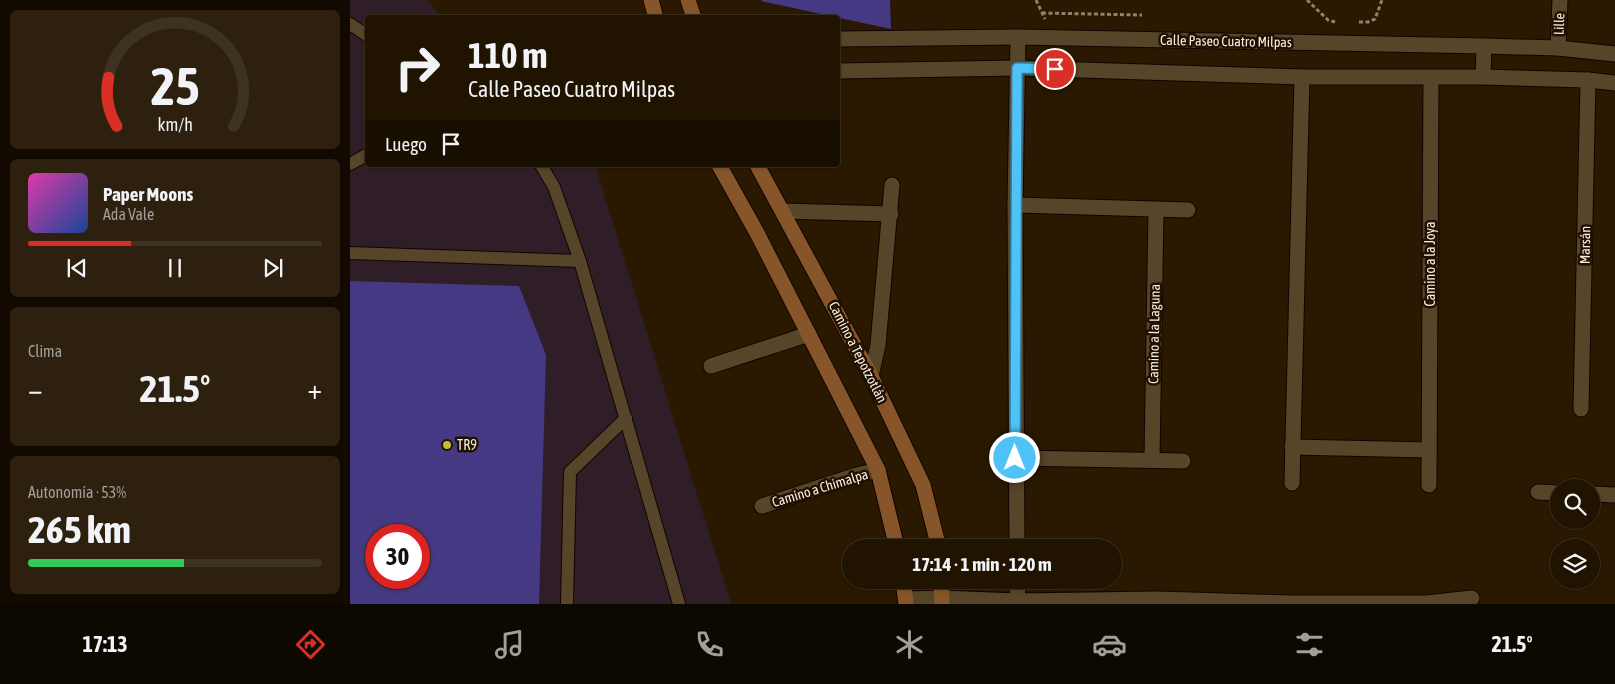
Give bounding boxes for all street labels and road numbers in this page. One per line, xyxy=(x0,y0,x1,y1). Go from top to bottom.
street label: Lille xyxy=(1551,13,1567,35)
street label: Calle Paseo Cuatro Milpas xyxy=(1160,32,1292,50)
street label: Camino a la Joya xyxy=(1422,221,1438,307)
street label: Marsán xyxy=(1577,226,1593,264)
street label: Camino a la Laguna xyxy=(1145,284,1163,384)
street label: Camino a Tepotzotlán xyxy=(826,299,890,405)
street label: Camino a Chimalpa xyxy=(770,466,870,510)

